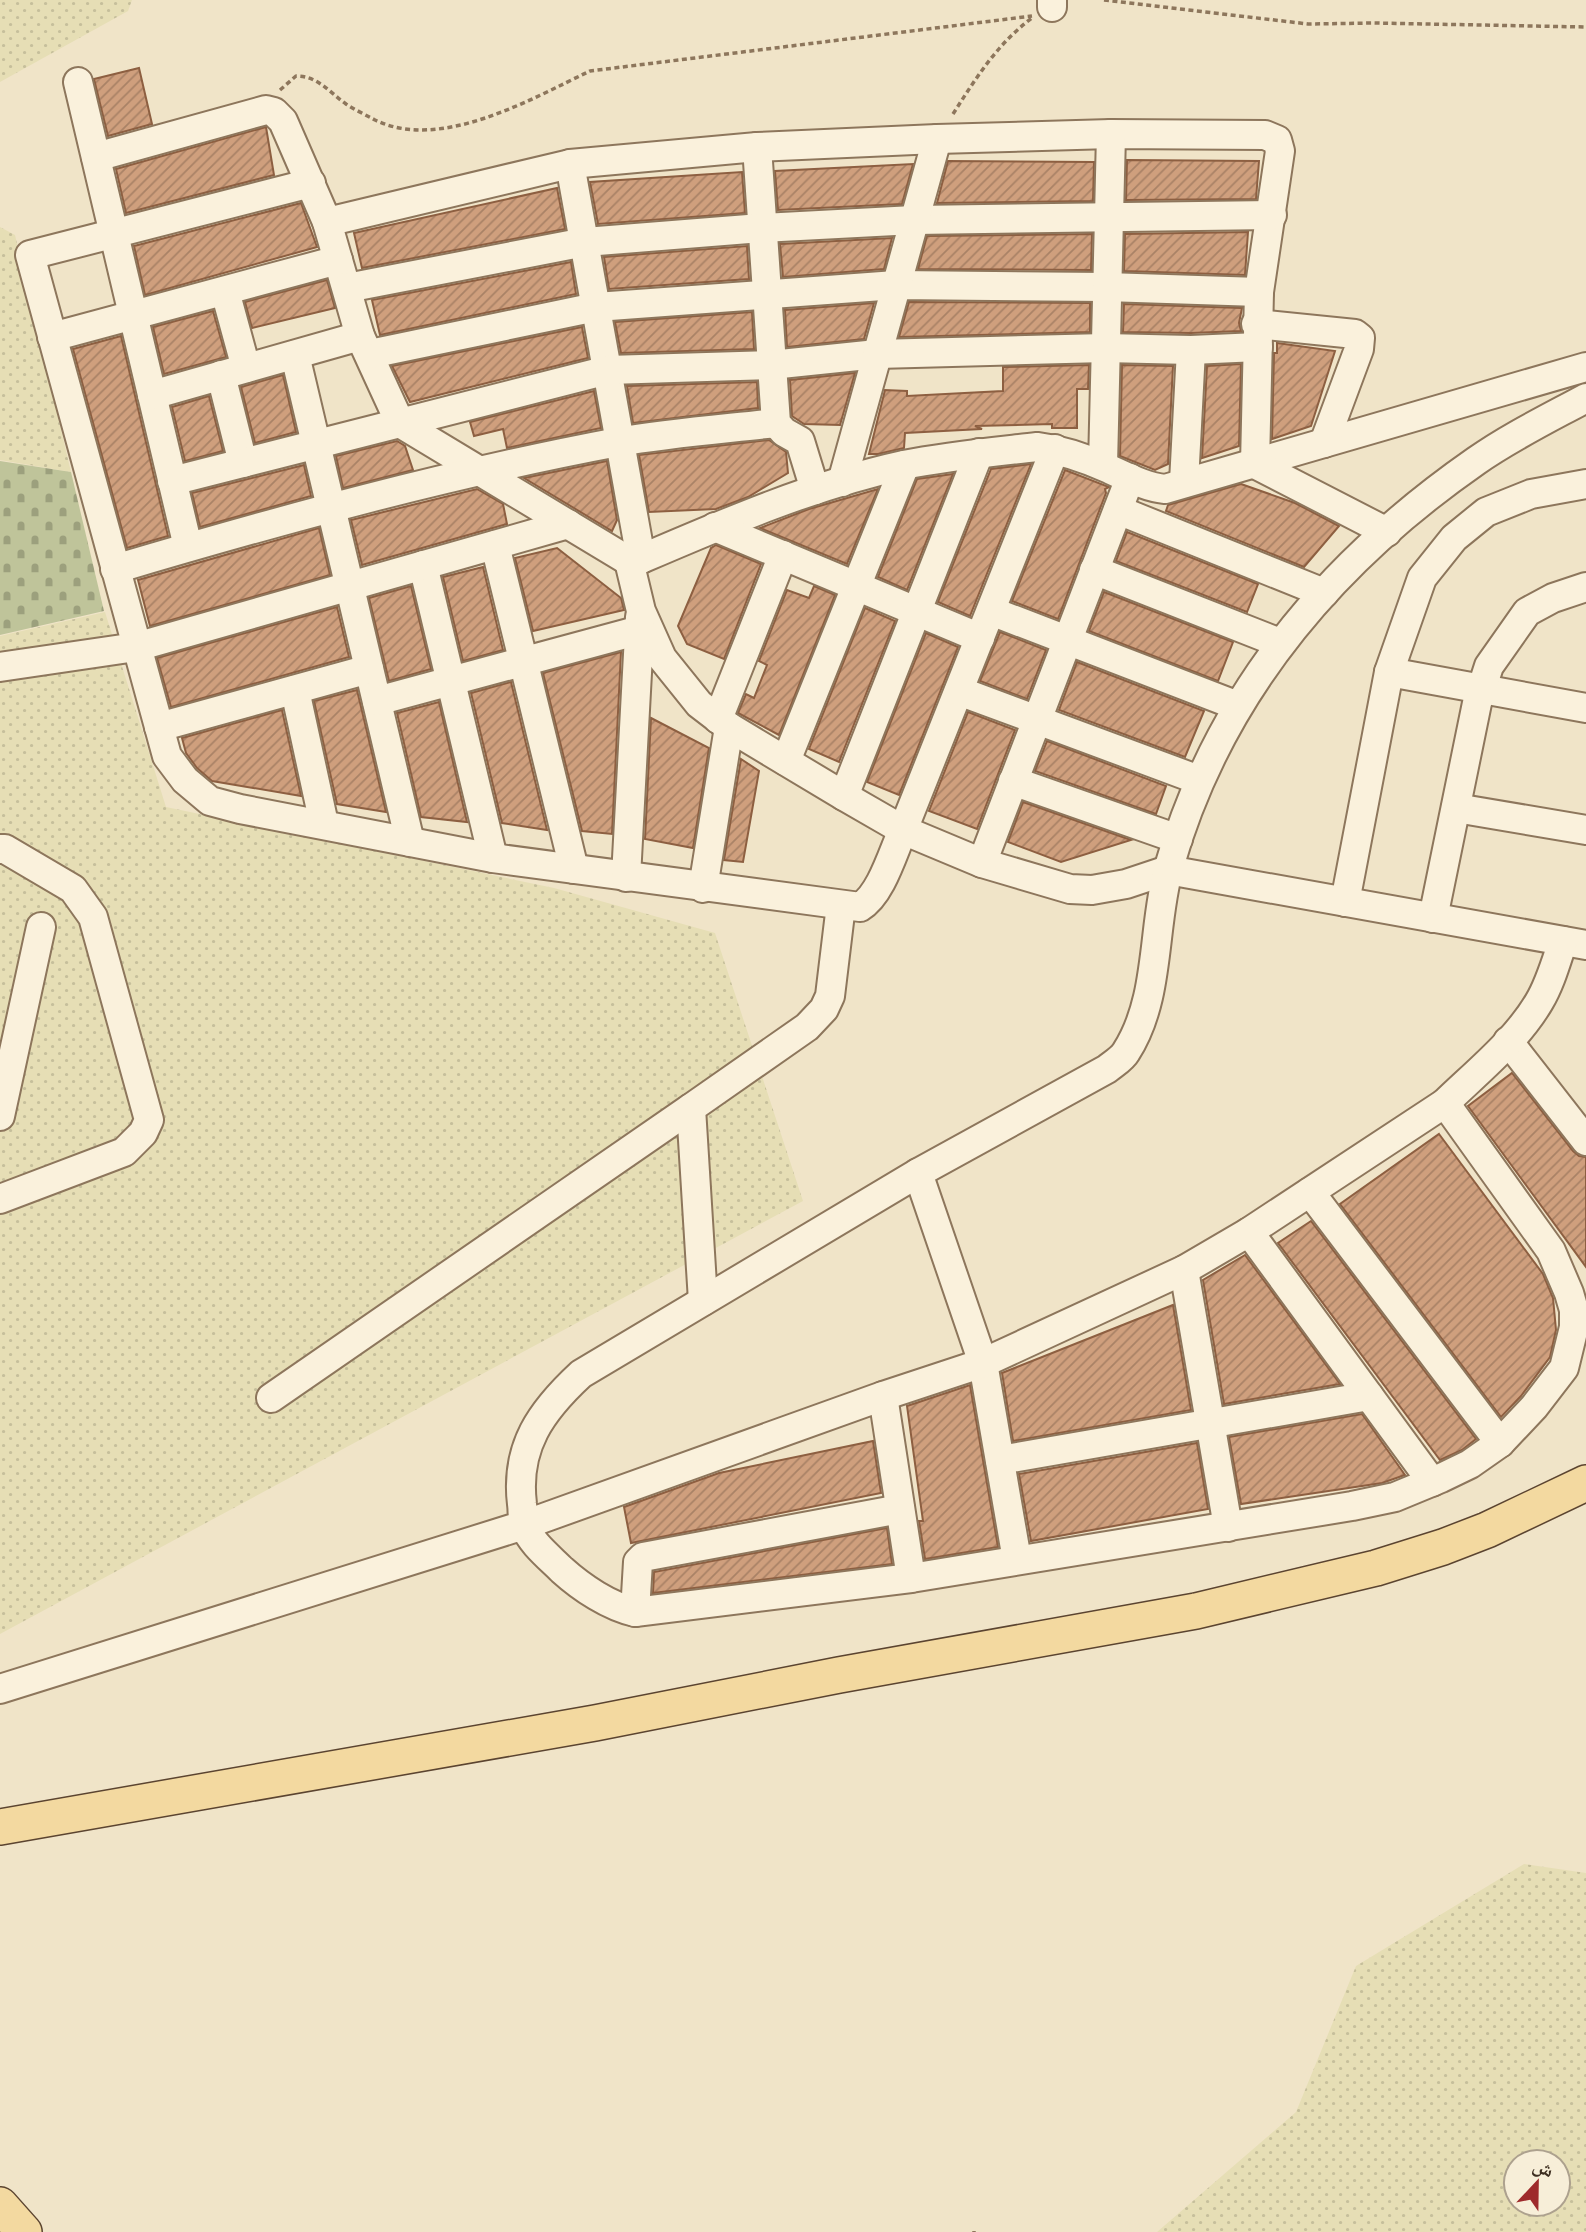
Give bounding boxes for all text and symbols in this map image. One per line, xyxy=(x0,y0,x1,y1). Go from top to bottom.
north arrow xyxy=(1502,2148,1572,2218)
text: ش xyxy=(1530,2154,1556,2182)

